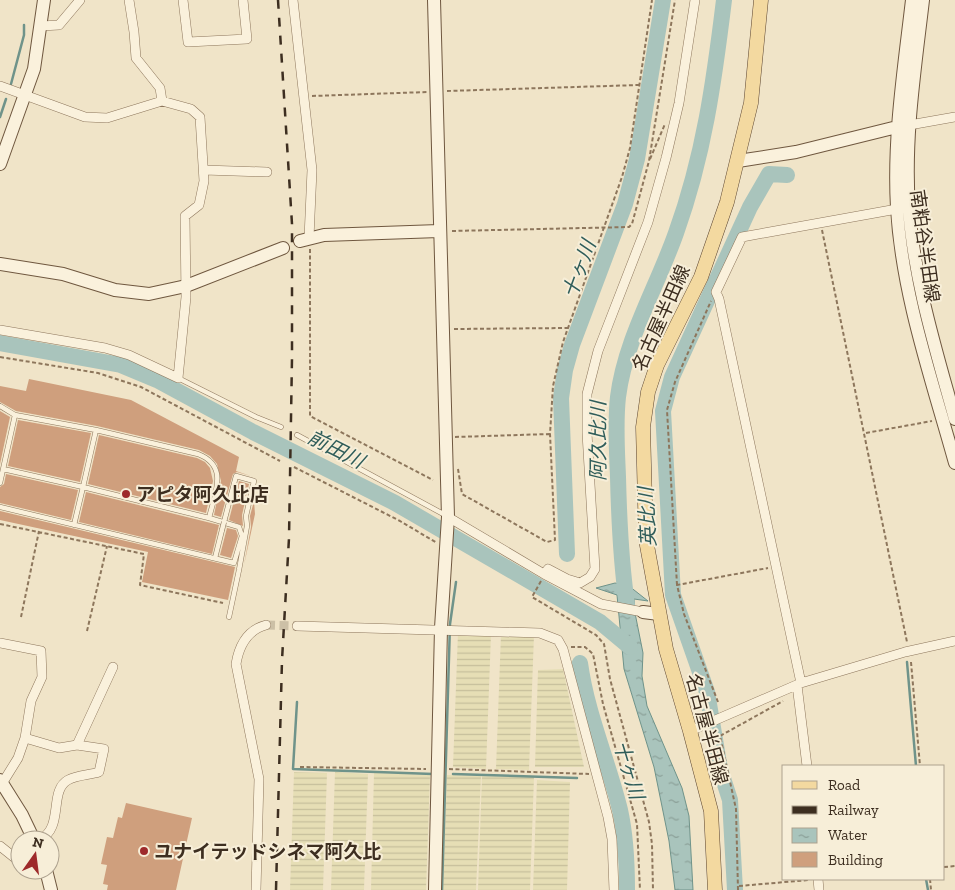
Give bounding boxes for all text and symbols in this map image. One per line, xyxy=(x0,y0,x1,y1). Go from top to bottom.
street label: 南粕谷半田線 xyxy=(906,188,944,304)
water label: 十ヶ川 xyxy=(557,235,601,301)
street label: 名古屋半田線 xyxy=(627,261,695,375)
water label: 阿久比川 xyxy=(586,399,610,481)
water label: 前田川 xyxy=(304,425,370,474)
place label: アピタ阿久比店 xyxy=(136,483,269,506)
water label: 英比川 xyxy=(633,484,661,548)
marker: アピタ阿久比店 xyxy=(120,488,132,500)
street label: 名古屋半田線 xyxy=(681,671,733,787)
water label: 十ヶ川 xyxy=(609,738,650,804)
legend xyxy=(782,765,945,880)
text: Road xyxy=(828,776,861,794)
text: Railway xyxy=(828,801,879,819)
text: Water xyxy=(828,826,868,844)
north arrow xyxy=(10,830,60,880)
text: N xyxy=(31,833,46,852)
place label: ユナイテッドシネマ阿久比 xyxy=(154,840,382,863)
marker: ユナイテッドシネマ阿久比 xyxy=(138,845,150,857)
text: Building xyxy=(828,851,883,869)

